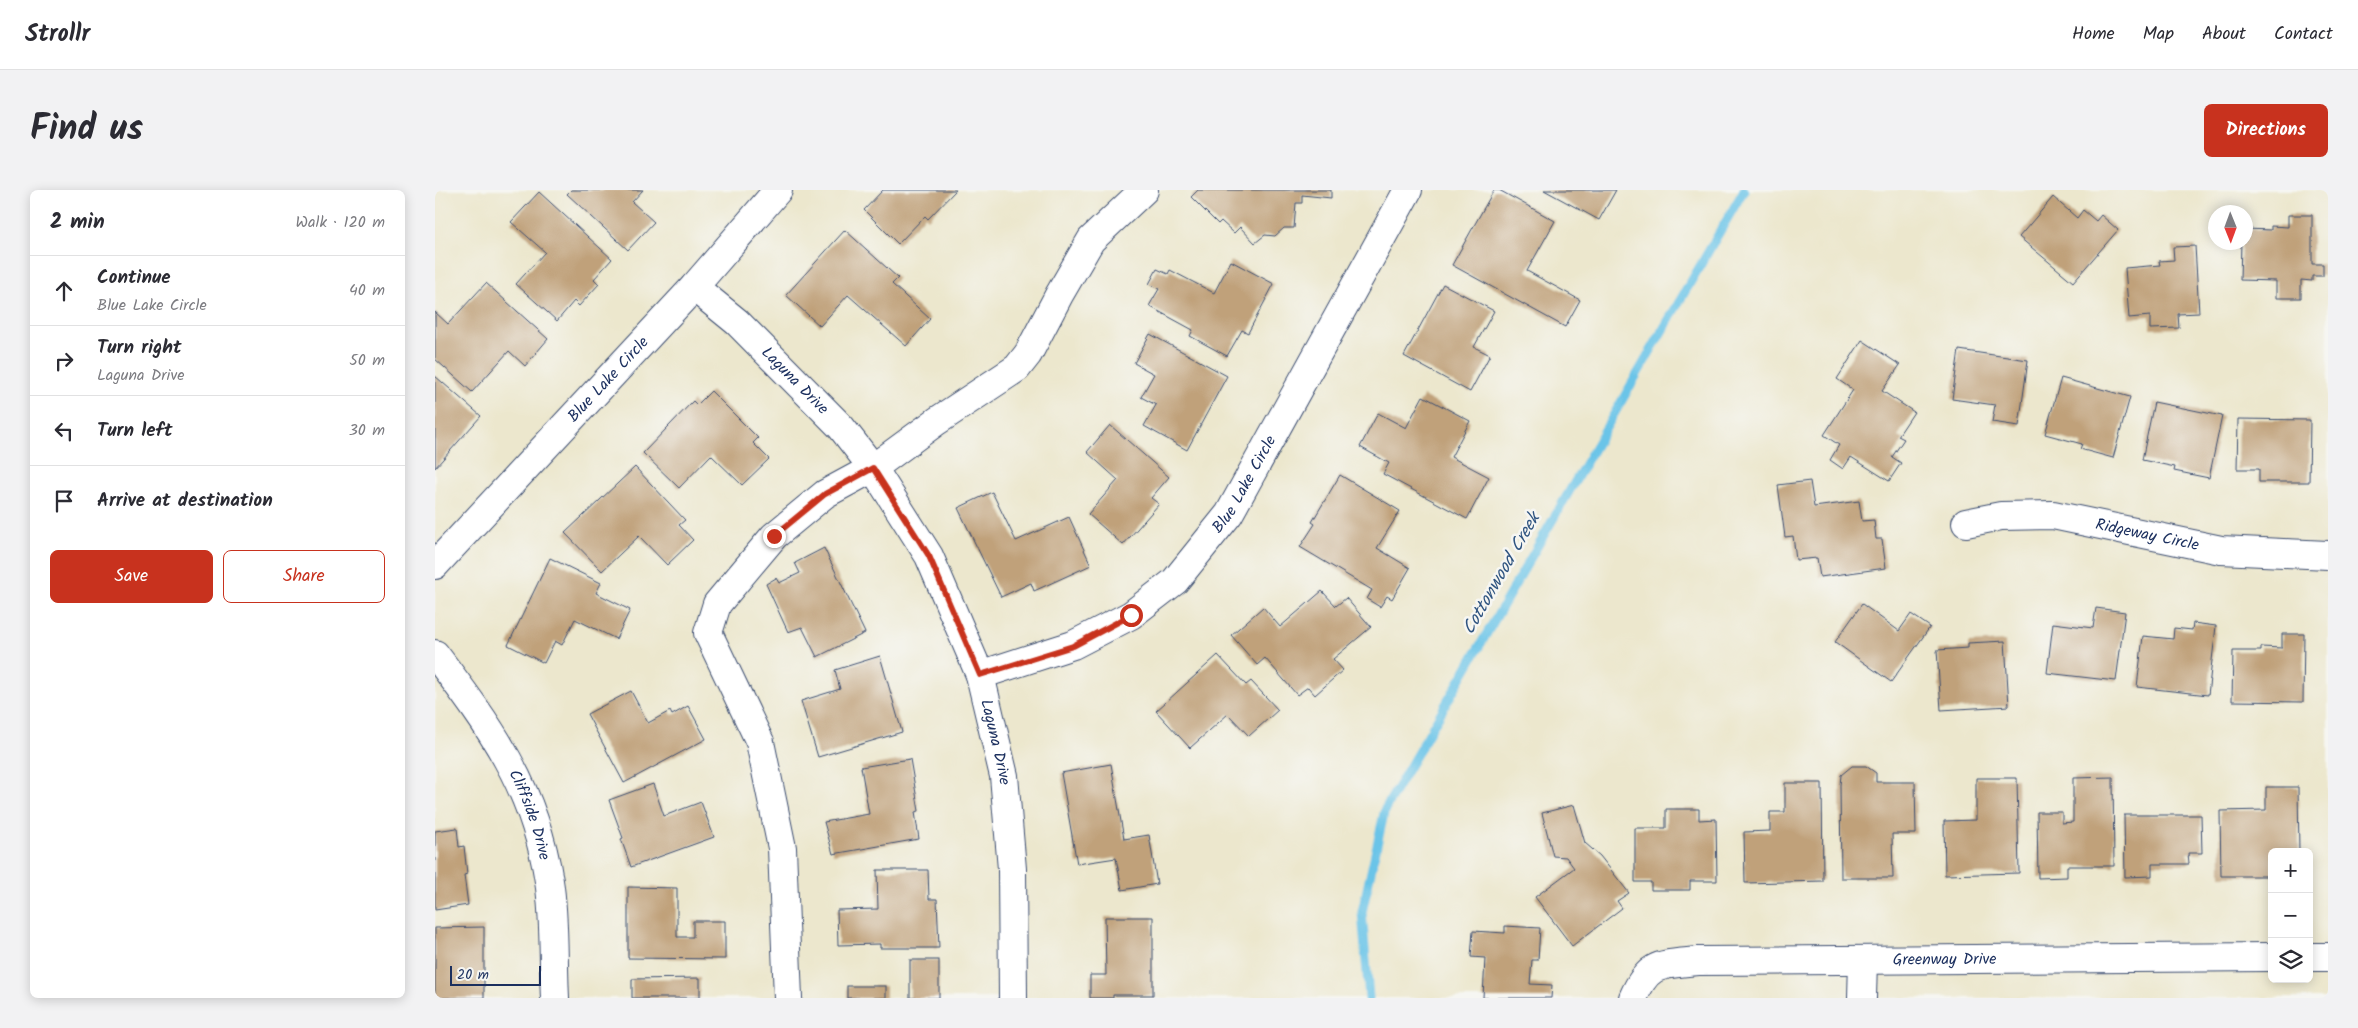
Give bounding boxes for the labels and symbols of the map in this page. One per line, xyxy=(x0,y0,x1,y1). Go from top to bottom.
north arrow xyxy=(2208,205,2253,250)
street label: Blue Lake Circle xyxy=(562,330,655,428)
street label: Laguna Drive xyxy=(755,341,835,421)
street label: Blue Lake Circle xyxy=(1206,431,1283,539)
water label: Cottonwood Creek xyxy=(1455,505,1550,640)
street label: Ridgeway Circle xyxy=(2093,512,2201,558)
route end xyxy=(763,525,786,548)
route start xyxy=(1120,604,1143,627)
street label: Laguna Drive xyxy=(974,697,1017,786)
street label: Cliffside Drive xyxy=(502,765,557,862)
street label: Greenway Drive xyxy=(1893,946,1996,972)
scale bar xyxy=(450,963,541,986)

